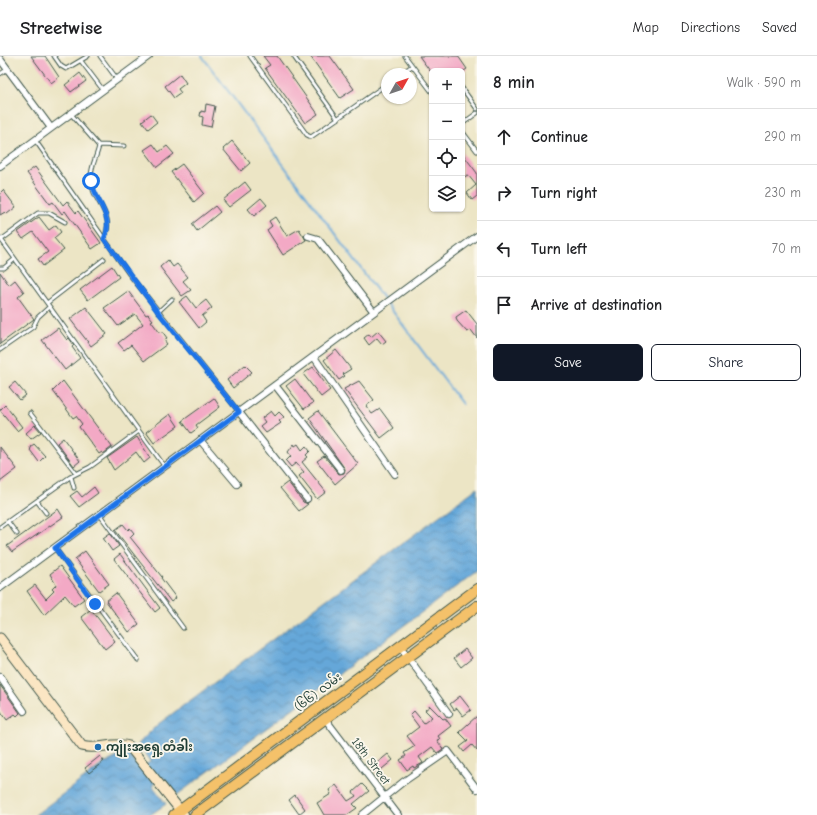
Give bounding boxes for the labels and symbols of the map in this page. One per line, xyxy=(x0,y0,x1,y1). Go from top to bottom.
north arrow xyxy=(381,68,417,104)
route start xyxy=(82,172,100,190)
route end xyxy=(86,595,104,613)
street label: (၆၆) လမ်း xyxy=(290,668,344,714)
street label: 18th Street xyxy=(349,735,393,788)
place label: ကျုံးအရှေ့တံခါး xyxy=(106,738,193,758)
marker: ကျုံးအရှေ့တံခါး xyxy=(93,742,103,752)

